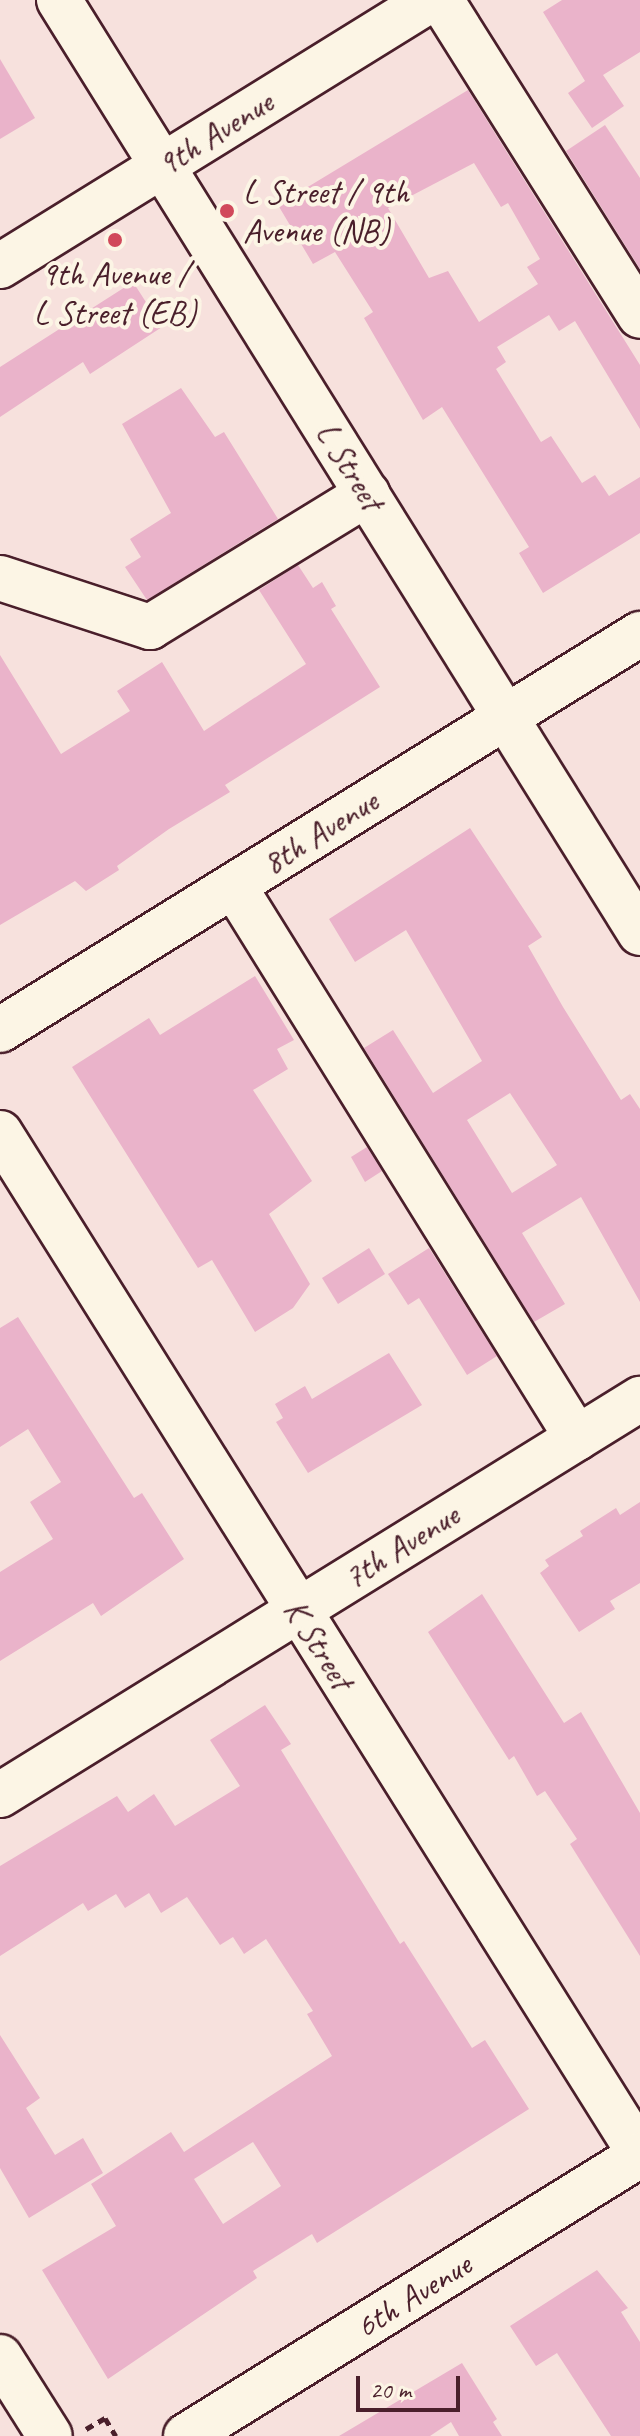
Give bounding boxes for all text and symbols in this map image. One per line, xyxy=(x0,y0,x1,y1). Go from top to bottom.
street label: 9th Avenue xyxy=(150,82,280,184)
place label: L Street / 9th Avenue (NB) xyxy=(243,171,409,250)
marker: L Street / 9th Avenue (NB) xyxy=(218,202,236,220)
marker: 9th Avenue / L Street (EB) xyxy=(106,231,124,249)
place label: 9th Avenue / L Street (EB) xyxy=(33,253,197,332)
street label: L Street xyxy=(307,414,393,518)
street label: 8th Avenue xyxy=(255,781,385,883)
street label: 7th Avenue xyxy=(336,1495,466,1597)
street label: K Street xyxy=(275,1591,363,1697)
street label: 6th Avenue xyxy=(348,2244,478,2346)
scale bar xyxy=(360,2360,464,2410)
text: 20 m xyxy=(370,2375,411,2405)

